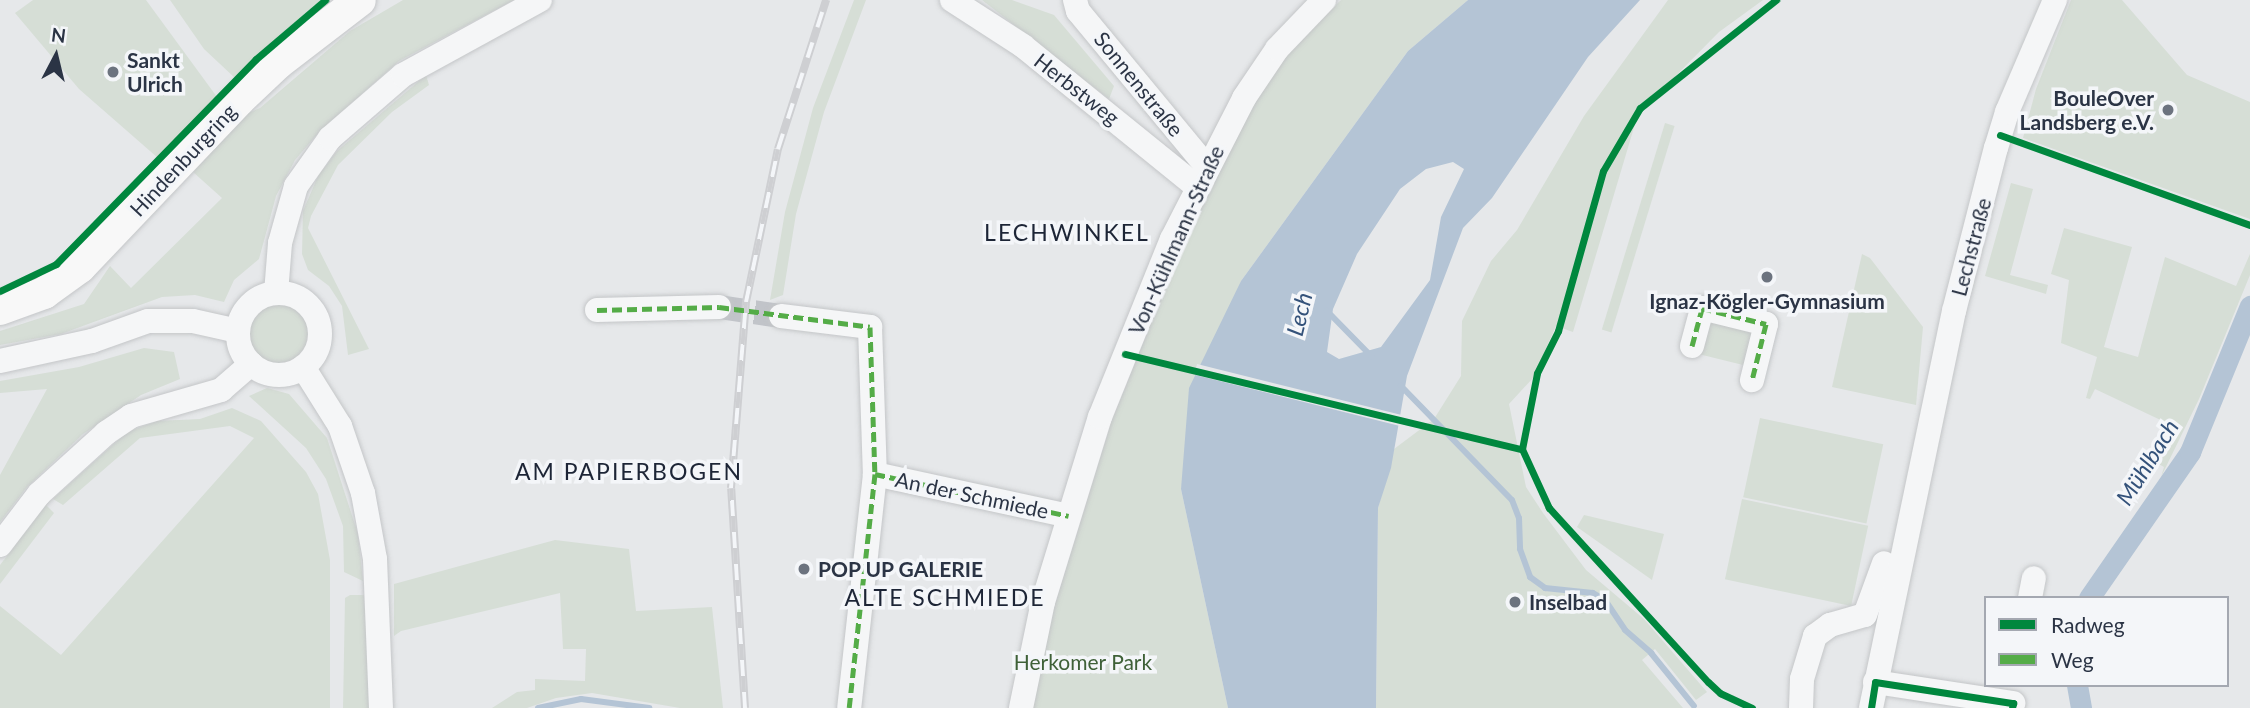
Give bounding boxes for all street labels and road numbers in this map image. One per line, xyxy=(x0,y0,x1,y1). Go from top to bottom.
street label: Sonnenstraße xyxy=(1089,27,1189,141)
street label: Herbstweg xyxy=(1029,48,1125,130)
street label: Hindenburgring xyxy=(125,99,241,221)
street label: Von-Kühlmann-Straße xyxy=(1123,142,1229,338)
street label: Lechstraße xyxy=(1946,195,1996,299)
street label: An der Schmiede xyxy=(893,466,1051,524)

